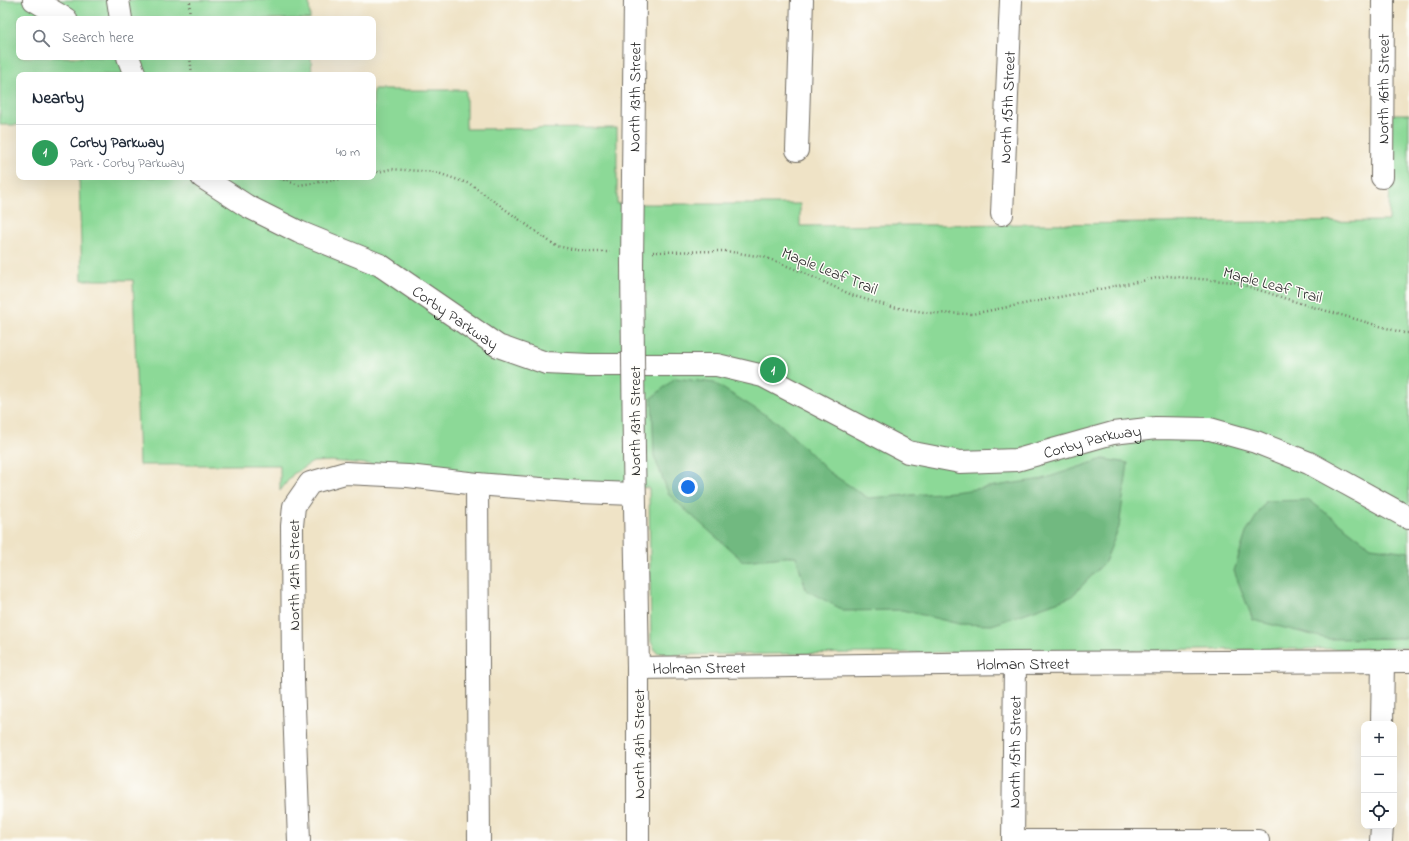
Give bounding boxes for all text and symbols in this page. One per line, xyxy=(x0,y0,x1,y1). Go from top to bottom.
search box xyxy=(16,16,376,60)
icon: search xyxy=(30,27,52,49)
text: Search here xyxy=(62,27,134,49)
street label: North 16th Street xyxy=(1372,33,1397,144)
street label: North 13th Street xyxy=(623,41,649,152)
street label: North 15th Street xyxy=(994,50,1023,164)
text: Nearby xyxy=(32,86,84,111)
text: Corby Parkway xyxy=(70,132,164,154)
text: 1 xyxy=(43,143,47,162)
text: 40 m xyxy=(336,143,360,162)
text: Park · Corby Parkway xyxy=(70,154,184,173)
street label: Maple Leaf Trail xyxy=(778,242,881,302)
street label: Maple Leaf Trail xyxy=(1220,261,1325,311)
street label: Corby Parkway xyxy=(406,280,503,357)
pin: 1 xyxy=(760,355,786,385)
street label: North 13th Street xyxy=(624,365,648,476)
street label: Corby Parkway xyxy=(1041,420,1143,466)
your location xyxy=(678,477,698,497)
street label: North 12th Street xyxy=(283,519,307,631)
street label: Holman Street xyxy=(976,653,1070,678)
street label: Holman Street xyxy=(652,657,746,682)
street label: North 13th Street xyxy=(628,688,652,799)
street label: North 15th Street xyxy=(1003,695,1029,809)
map controls xyxy=(1361,721,1397,829)
button: + xyxy=(1361,721,1397,757)
button: − xyxy=(1361,757,1397,793)
button: locate xyxy=(1361,793,1397,829)

